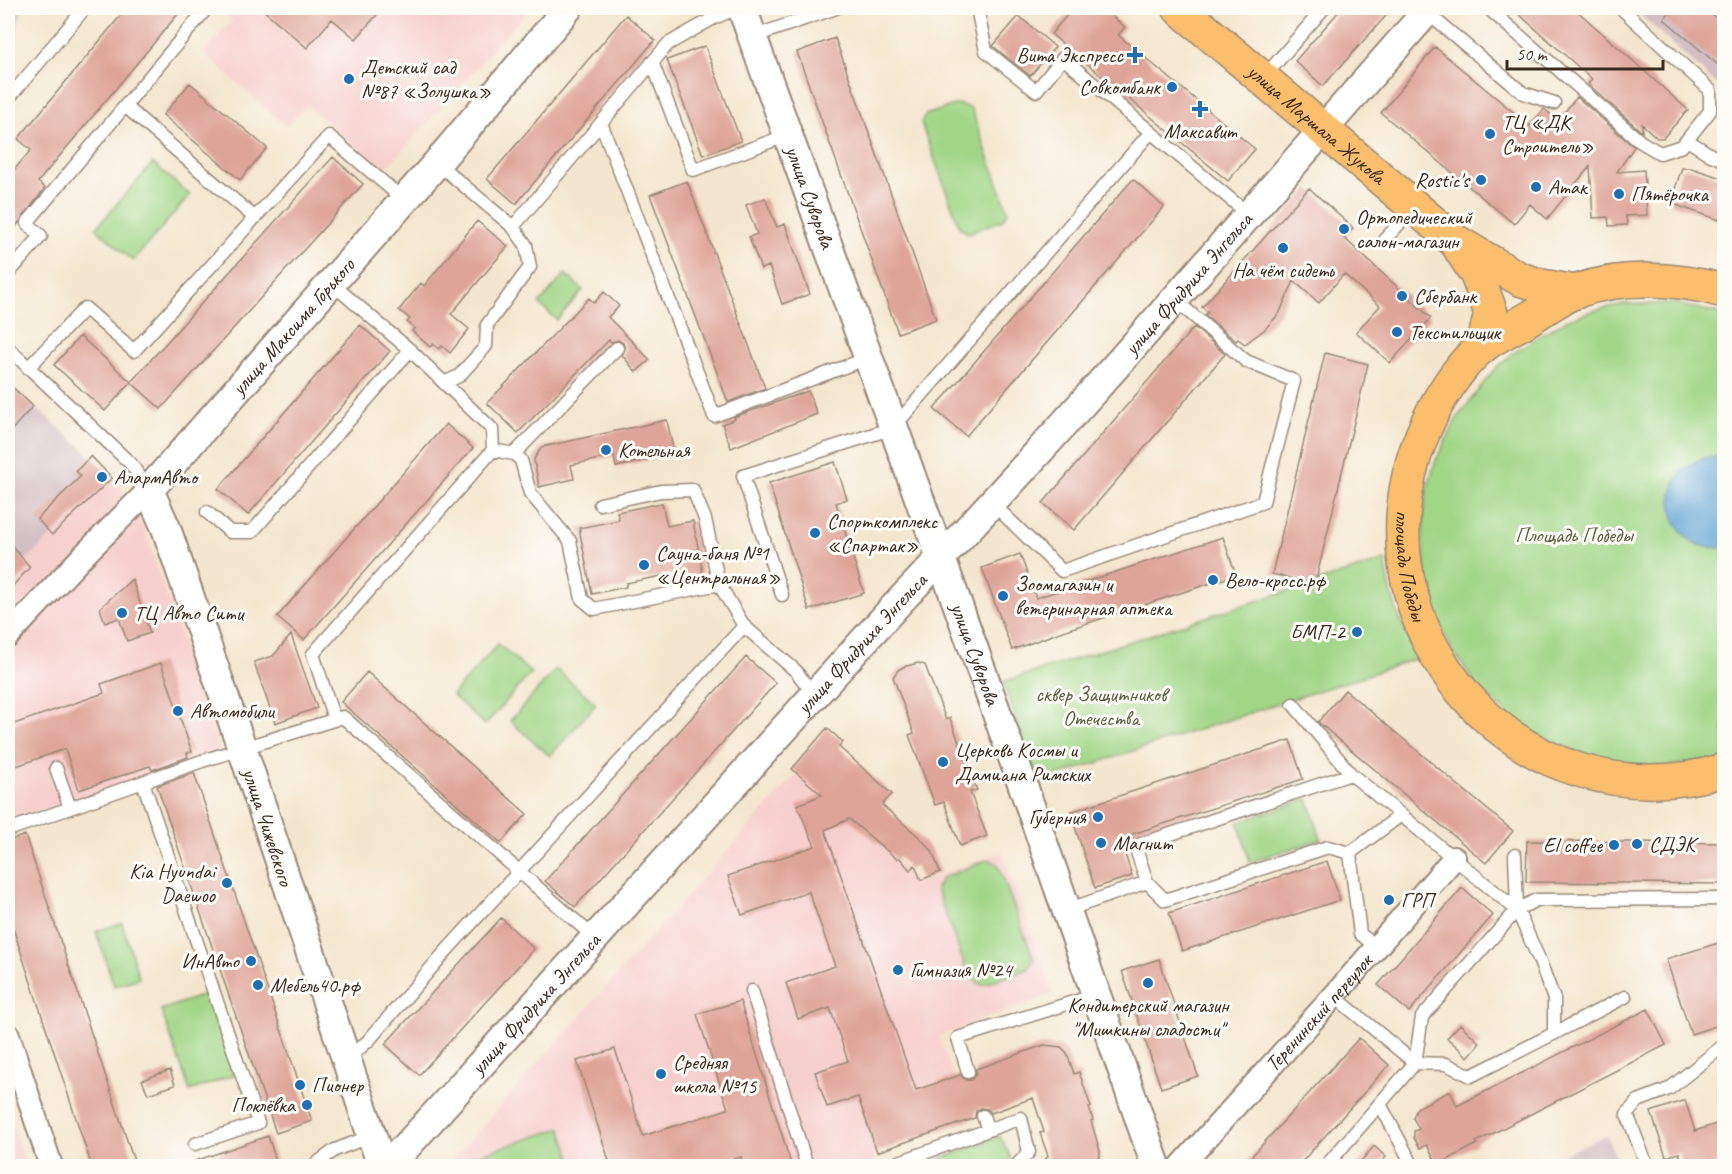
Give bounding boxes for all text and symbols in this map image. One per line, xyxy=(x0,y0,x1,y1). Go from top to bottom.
scale bar xyxy=(1507,33,1663,71)
place label: Вита Экспресс xyxy=(1016,42,1125,68)
text: 50 m xyxy=(1516,43,1549,65)
marker: Вита Экспресс xyxy=(1128,48,1142,62)
place label: Детский сад №87 «Золушка» xyxy=(361,54,491,104)
street label: улица Маршала Жукова xyxy=(1240,57,1393,191)
marker: Детский сад №87 «Золушка» xyxy=(342,72,356,86)
place label: Совкомбанк xyxy=(1079,74,1161,100)
marker: Совкомбанк xyxy=(1165,80,1179,94)
marker: Максавит xyxy=(1193,102,1207,116)
place label: ТЦ «ДК Строитель» xyxy=(1502,109,1594,159)
place label: Максавит xyxy=(1164,118,1238,144)
marker: ТЦ «ДК Строитель» xyxy=(1483,127,1497,141)
street label: улица Суворова xyxy=(779,140,841,254)
place label: Rostic's xyxy=(1415,167,1471,193)
marker: Rostic's xyxy=(1474,173,1488,187)
place label: Атак xyxy=(1548,174,1589,200)
marker: Атак xyxy=(1529,180,1543,194)
place label: Пятёрочка xyxy=(1631,181,1710,207)
marker: Пятёрочка xyxy=(1612,187,1626,201)
place label: Ортопедический салон-магазин xyxy=(1356,204,1473,254)
street label: улица Фридриха Энгельса xyxy=(1117,206,1259,362)
marker: Ортопедический салон-магазин xyxy=(1337,222,1351,236)
marker: На чём сидеть xyxy=(1276,241,1290,255)
street label: улица Максима Горького xyxy=(224,251,361,402)
place label: На чём сидеть xyxy=(1232,257,1335,283)
place label: Сбербанк xyxy=(1414,283,1479,309)
marker: Сбербанк xyxy=(1395,289,1409,303)
place label: Текстильщик xyxy=(1409,319,1502,345)
marker: Текстильщик xyxy=(1390,325,1404,339)
place label: Котельная xyxy=(618,437,691,463)
marker: Котельная xyxy=(599,443,613,457)
place label: АлармАвто xyxy=(114,464,200,490)
marker: АлармАвто xyxy=(95,470,109,484)
place label: Спорткомплекс «Спартак» xyxy=(827,508,938,558)
street label: площадь Победы xyxy=(1390,510,1432,626)
park label: Площадь Победы xyxy=(1515,522,1635,548)
marker: Спорткомплекс «Спартак» xyxy=(808,526,822,540)
place label: Сауна-баня №1 «Центральная» xyxy=(656,540,781,590)
marker: Сауна-баня №1 «Центральная» xyxy=(637,558,651,572)
street label: улица Фридриха Энгельса xyxy=(790,567,933,721)
place label: Вело-кросс.рф xyxy=(1225,567,1326,593)
place label: Зоомагазин и ветеринарная аптека xyxy=(1015,571,1174,621)
marker: Вело-кросс.рф xyxy=(1206,573,1220,587)
marker: Зоомагазин и ветеринарная аптека xyxy=(996,589,1010,603)
street label: улица Суворова xyxy=(944,597,1007,711)
place label: ТЦ Авто Сити xyxy=(134,600,246,626)
marker: ТЦ Авто Сити xyxy=(115,606,129,620)
place label: БМП-2 xyxy=(1290,619,1347,645)
marker: БМП-2 xyxy=(1350,625,1364,639)
park label: сквер Защитников Отечества xyxy=(1036,681,1171,731)
place label: Автомобили xyxy=(190,698,275,724)
marker: Автомобили xyxy=(171,704,185,718)
place label: Церковь Космы и Дамиана Римских xyxy=(955,737,1092,787)
marker: Церковь Космы и Дамиана Римских xyxy=(936,755,950,769)
street label: улица Чижевского xyxy=(236,763,300,891)
place label: Губерния xyxy=(1029,804,1087,830)
marker: Губерния xyxy=(1091,810,1105,824)
place label: Магнит xyxy=(1113,830,1174,856)
place label: СДЭК xyxy=(1649,831,1699,857)
place label: El coffee xyxy=(1543,832,1603,858)
marker: Магнит xyxy=(1094,836,1108,850)
marker: СДЭК xyxy=(1630,837,1644,851)
marker: El coffee xyxy=(1607,838,1621,852)
place label: Kia Hyundai Daewoo xyxy=(129,858,218,908)
marker: Kia Hyundai Daewoo xyxy=(220,876,234,890)
place label: ГРП xyxy=(1401,887,1438,913)
marker: ГРП xyxy=(1382,893,1396,907)
street label: улица Фридриха Энгельса xyxy=(464,927,607,1081)
street label: Теренинский переулок xyxy=(1259,947,1379,1077)
place label: ИнАвто xyxy=(181,948,241,974)
marker: ИнАвто xyxy=(244,954,258,968)
place label: Гимназия №24 xyxy=(910,957,1015,983)
marker: Гимназия №24 xyxy=(891,963,905,977)
place label: Мебель40.рф xyxy=(270,972,361,998)
marker: Кондитерский магазин "Мишкины сладости" xyxy=(1141,976,1155,990)
marker: Мебель40.рф xyxy=(251,978,265,992)
place label: Кондитерский магазин "Мишкины сладости" xyxy=(1067,992,1230,1042)
place label: Средняя школа №15 xyxy=(673,1049,758,1099)
marker: Средняя школа №15 xyxy=(654,1067,668,1081)
place label: Пионер xyxy=(312,1072,364,1098)
marker: Пионер xyxy=(293,1078,307,1092)
place label: Поклёвка xyxy=(232,1092,297,1118)
marker: Поклёвка xyxy=(300,1098,314,1112)

